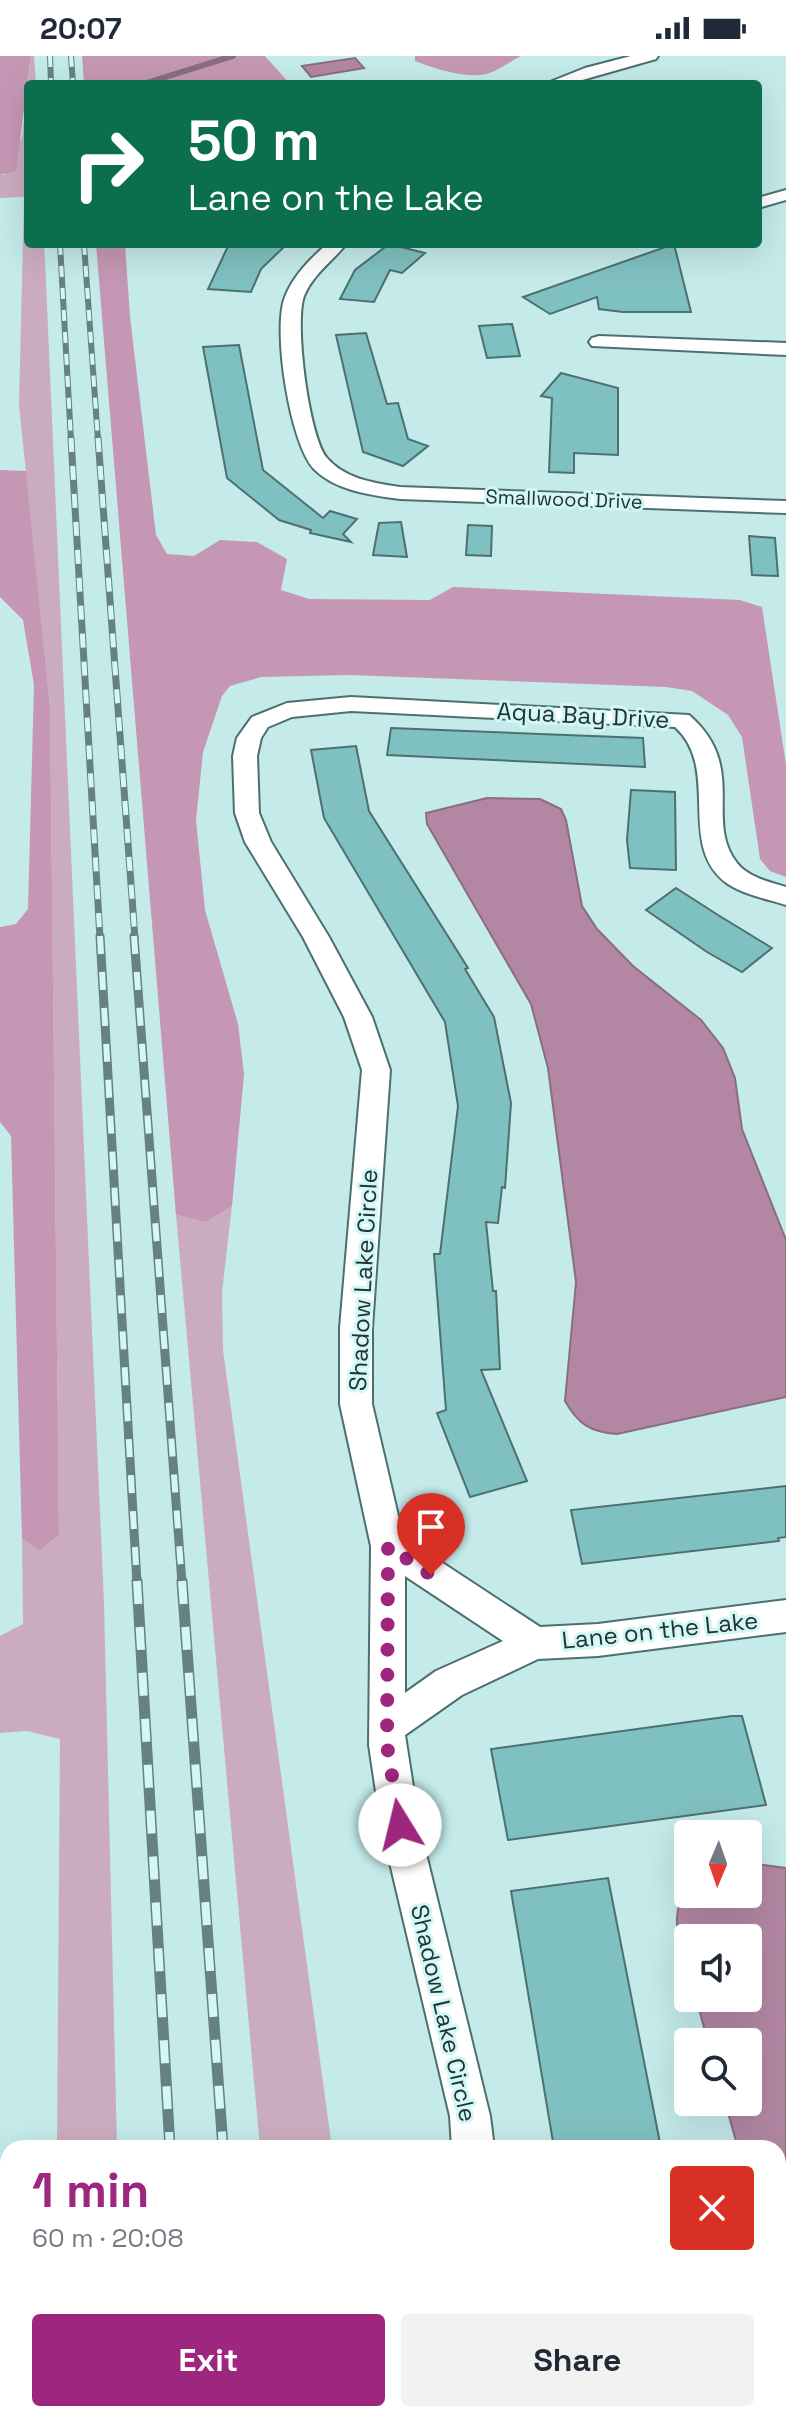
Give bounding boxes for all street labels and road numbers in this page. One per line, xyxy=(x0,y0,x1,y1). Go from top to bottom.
street label: Smallwood Drive xyxy=(485,483,643,515)
street label: Aqua Bay Drive xyxy=(496,695,670,735)
street label: Shadow Lake Circle xyxy=(342,1168,384,1392)
street label: Lane on the Lake xyxy=(560,1604,760,1656)
street label: Shadow Lake Circle xyxy=(404,1901,484,2125)

